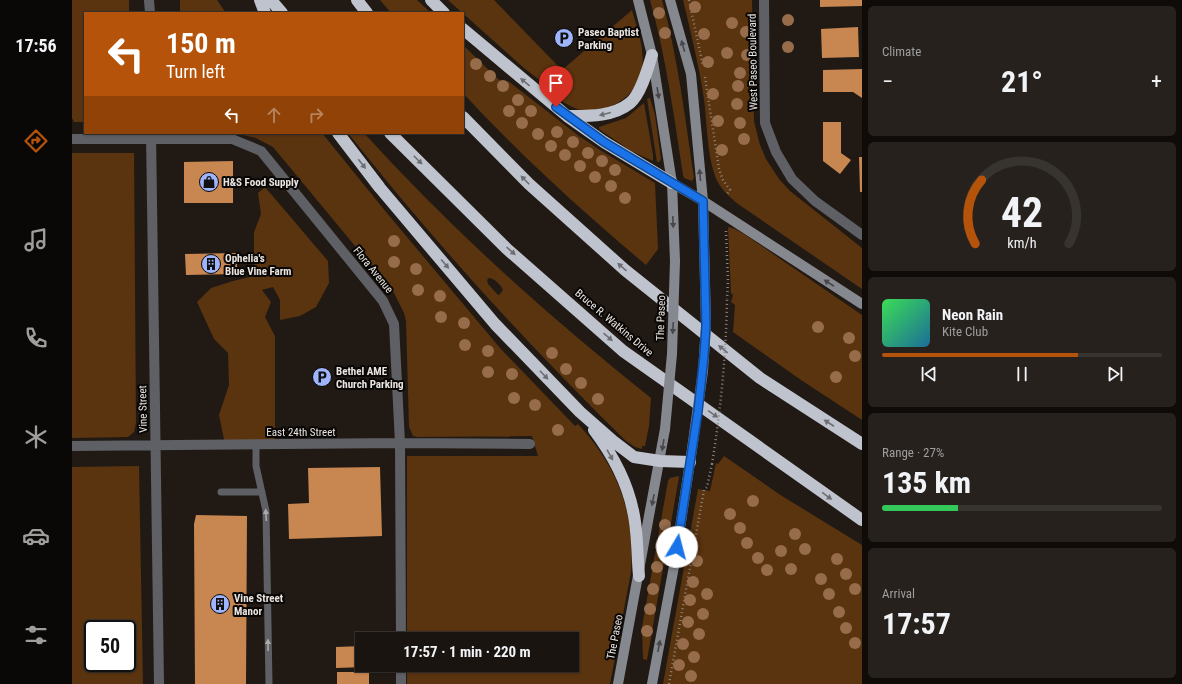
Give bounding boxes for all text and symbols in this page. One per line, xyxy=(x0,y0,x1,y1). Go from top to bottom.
street label: West Paseo Boulevard xyxy=(746,14,760,110)
place label: Paseo Baptist Parking xyxy=(578,26,640,52)
text: 150 m xyxy=(166,27,236,60)
parking icon: Paseo Baptist Parking xyxy=(553,27,575,49)
icon: left xyxy=(100,28,152,80)
text: 17:56 xyxy=(15,35,57,56)
one-way arrow xyxy=(680,40,686,52)
text: Climate xyxy=(882,44,921,59)
text: Turn left xyxy=(166,61,225,82)
text: 21° xyxy=(1001,64,1043,99)
pin xyxy=(539,66,573,107)
text: − xyxy=(882,69,893,94)
text: + xyxy=(1151,69,1162,94)
icon: arrive xyxy=(545,72,567,94)
one-way arrow xyxy=(519,77,530,86)
one-way arrow xyxy=(655,87,661,99)
icon: left xyxy=(221,104,243,126)
icon: ahead xyxy=(263,104,285,126)
icon: right xyxy=(305,104,327,126)
one-way arrow xyxy=(599,111,611,117)
icon: directions xyxy=(22,127,50,155)
one-way arrow xyxy=(413,155,423,165)
one-way arrow xyxy=(358,158,366,169)
one-way arrow xyxy=(697,169,704,181)
shop icon: H&S Food Supply xyxy=(198,171,220,193)
one-way arrow xyxy=(520,175,530,185)
place label: H&S Food Supply xyxy=(223,176,299,189)
text: 42 xyxy=(1001,188,1043,237)
one-way arrow xyxy=(670,216,676,229)
icon: music xyxy=(22,226,50,254)
text: km/h xyxy=(1007,235,1037,251)
street label: Flora Avenue xyxy=(350,244,396,296)
one-way arrow xyxy=(505,247,516,256)
place label: Ophelia's Blue Vine Farm xyxy=(225,252,292,278)
building icon: Ophelia's Blue Vine Farm xyxy=(200,253,222,275)
one-way arrow xyxy=(440,259,449,269)
one-way arrow xyxy=(617,263,626,272)
one-way arrow xyxy=(824,279,834,287)
street label: Bruce R. Watkins Drive xyxy=(572,287,656,359)
street label: The Paseo xyxy=(654,294,668,341)
text: Neon Rain xyxy=(942,306,1003,324)
one-way arrow xyxy=(670,322,676,335)
icon: phone xyxy=(22,324,50,352)
text: Kite Club xyxy=(942,324,988,339)
one-way arrow xyxy=(603,333,613,342)
one-way arrow xyxy=(717,344,728,353)
icon: previous xyxy=(918,363,940,385)
icon: pause xyxy=(1011,363,1033,385)
icon: next xyxy=(1104,363,1126,385)
place label: Bethel AME Church Parking xyxy=(336,365,404,391)
parking icon: Bethel AME Church Parking xyxy=(311,366,333,388)
one-way arrow xyxy=(540,370,549,380)
street label: Vine Street xyxy=(136,385,150,433)
one-way arrow xyxy=(707,410,718,419)
one-way arrow xyxy=(824,419,834,427)
icon: climate xyxy=(22,423,50,451)
street label: East 24th Street xyxy=(266,426,336,439)
one-way arrow xyxy=(660,439,666,451)
text: Range · 27% xyxy=(882,445,944,460)
one-way arrow xyxy=(607,449,614,461)
text: 135 km xyxy=(882,465,971,500)
one-way arrow xyxy=(822,492,833,500)
one-way arrow xyxy=(649,493,655,506)
one-way arrow xyxy=(263,508,269,521)
icon: car xyxy=(22,522,50,550)
position arrow xyxy=(656,526,698,568)
text: Arrival xyxy=(882,586,915,601)
place label: Vine Street Manor xyxy=(234,592,284,618)
building icon: Vine Street Manor xyxy=(209,593,231,615)
text: 17:57 xyxy=(882,606,951,641)
street label: The Paseo xyxy=(604,613,626,661)
speed limit sign: 50 xyxy=(84,620,136,672)
icon: filters xyxy=(22,621,50,649)
one-way arrow xyxy=(265,638,271,651)
one-way arrow xyxy=(656,640,662,652)
text: 17:57 · 1 min · 220 m xyxy=(403,643,531,661)

